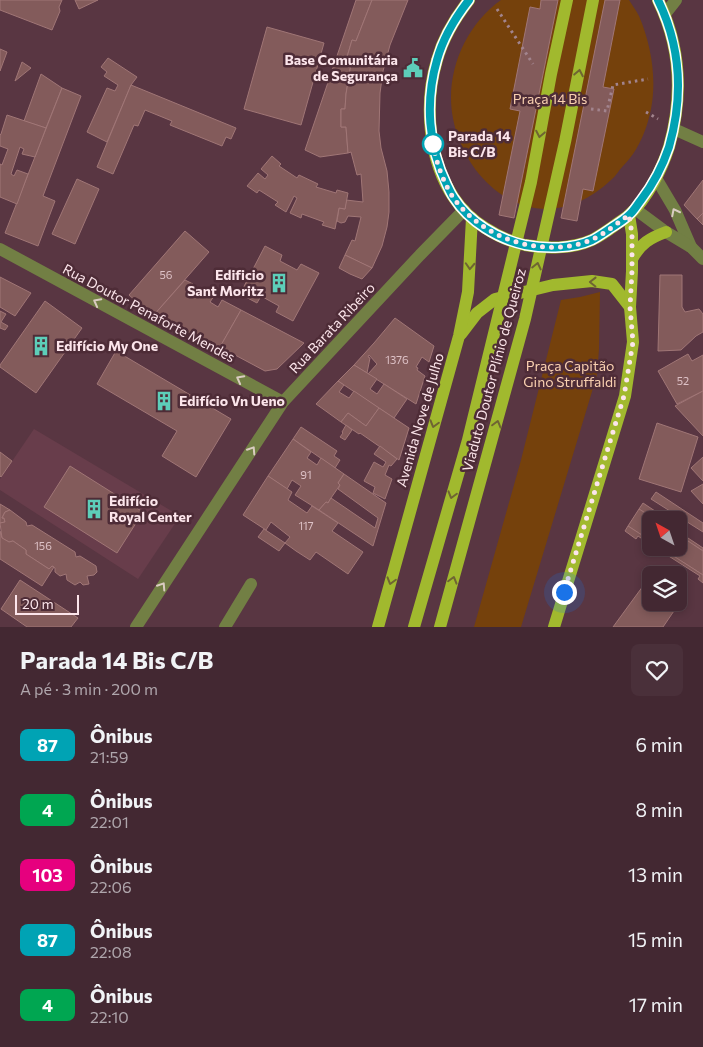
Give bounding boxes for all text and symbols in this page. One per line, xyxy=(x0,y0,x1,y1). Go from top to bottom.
place label: Base Comunitária de Segurança xyxy=(284,51,398,84)
public building icon: Base Comunitária de Segurança xyxy=(402,57,424,79)
one-way arrow xyxy=(573,69,583,77)
park label: Praça 14 Bis xyxy=(513,90,587,107)
place label: Parada 14 Bis C/B xyxy=(448,127,511,160)
one-way arrow xyxy=(535,129,546,138)
marker: Parada 14 Bis C/B xyxy=(422,133,444,155)
one-way arrow xyxy=(671,208,681,217)
street label: Rua Doutor Penaforte Mendes xyxy=(60,260,238,365)
one-way arrow xyxy=(465,262,476,270)
one-way arrow xyxy=(531,262,542,271)
place label: Edificio Sant Moritz xyxy=(187,266,264,299)
street label: Viaduto Doutor Plínio de Queiroz xyxy=(458,266,529,473)
house number: 56 xyxy=(160,268,173,281)
building icon: Edificio Sant Moritz xyxy=(268,272,290,294)
one-way arrow xyxy=(588,277,596,287)
street label: Rua Barata Ribeiro xyxy=(285,279,378,377)
one-way arrow xyxy=(94,298,103,308)
building icon: Edifício My One xyxy=(30,335,52,357)
place label: Edifício My One xyxy=(56,337,158,354)
street label: Avenida Nove de Julho xyxy=(392,351,447,489)
house number: 1376 xyxy=(385,353,409,366)
park label: Praça Capitão Gino Struffaldi xyxy=(523,357,617,390)
house number: 52 xyxy=(677,374,689,387)
one-way arrow xyxy=(237,375,246,385)
building icon: Edifício Vn Ueno xyxy=(153,390,175,412)
place label: Edifício Vn Ueno xyxy=(179,392,285,409)
one-way arrow xyxy=(430,420,440,428)
one-way arrow xyxy=(491,420,501,428)
one-way arrow xyxy=(245,447,255,456)
house number: 91 xyxy=(300,468,312,481)
one-way arrow xyxy=(448,491,458,499)
place label: Edifício Royal Center xyxy=(109,492,192,525)
building icon: Edifício Royal Center xyxy=(83,498,105,520)
north arrow xyxy=(642,511,688,556)
map controls xyxy=(642,511,687,611)
house number: 117 xyxy=(298,519,314,532)
house number: 156 xyxy=(34,539,52,552)
button: layers xyxy=(642,566,687,611)
one-way arrow xyxy=(386,576,396,584)
one-way arrow xyxy=(447,576,458,584)
your location xyxy=(552,580,577,605)
one-way arrow xyxy=(156,583,166,592)
scale bar xyxy=(15,592,79,615)
text: 20 m xyxy=(22,595,54,612)
button: heart xyxy=(631,644,683,696)
text: Parada 14 Bis C/B xyxy=(20,645,214,674)
text: A pé · 3 min · 200 m xyxy=(20,679,158,698)
text: Ônibus xyxy=(90,724,153,747)
text: 6 min xyxy=(635,733,683,756)
text: 87 xyxy=(37,734,58,756)
text: 21:59 xyxy=(90,747,128,766)
text: Ônibus xyxy=(90,789,153,812)
text: 8 min xyxy=(635,798,683,821)
text: 4 xyxy=(42,799,53,821)
text: 22:01 xyxy=(90,812,129,831)
text: Ônibus xyxy=(90,854,153,877)
text: 13 min xyxy=(628,863,683,886)
text: 103 xyxy=(32,864,63,886)
text: 22:06 xyxy=(90,877,132,896)
text: Ônibus xyxy=(90,919,153,942)
text: 15 min xyxy=(628,928,683,951)
text: 87 xyxy=(37,929,58,951)
text: 22:08 xyxy=(90,942,132,961)
text: Ônibus xyxy=(90,984,153,1007)
text: 17 min xyxy=(629,993,683,1016)
text: 4 xyxy=(42,994,53,1016)
text: 22:10 xyxy=(90,1007,129,1026)

